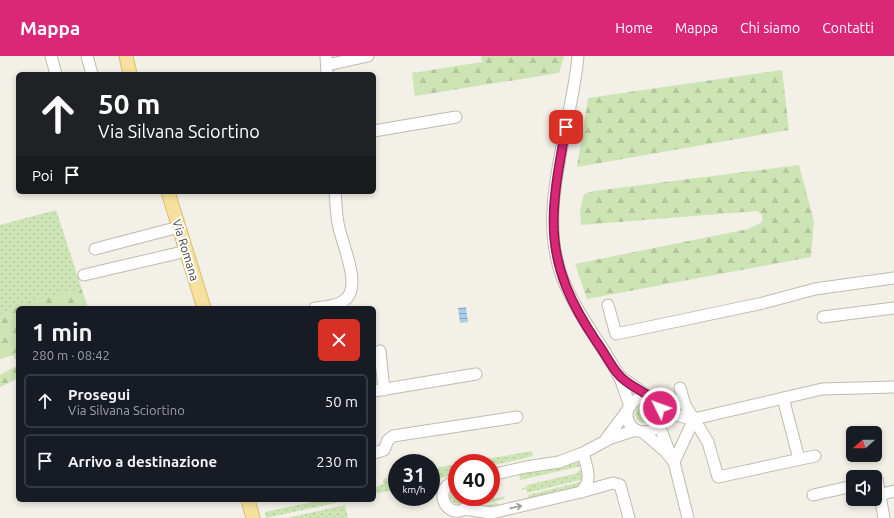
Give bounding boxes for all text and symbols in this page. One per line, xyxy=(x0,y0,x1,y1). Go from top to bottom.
text: Mappa xyxy=(20,17,80,39)
text: Home xyxy=(615,20,653,36)
text: Mappa xyxy=(675,20,718,36)
text: Chi siamo xyxy=(740,20,800,36)
text: Contatti xyxy=(822,20,874,36)
icon: ahead xyxy=(32,88,84,140)
text: 50 m xyxy=(98,88,160,119)
pin xyxy=(549,110,583,144)
icon: arrive xyxy=(555,116,577,138)
text: Via Silvana Sciortino xyxy=(98,121,260,141)
icon: arrive xyxy=(61,164,83,186)
text: Poi xyxy=(32,167,53,184)
street label: Via Romana xyxy=(170,218,202,282)
text: 1 min xyxy=(32,319,93,346)
button: close xyxy=(318,319,360,361)
text: 280 m · 08:42 xyxy=(32,348,110,362)
text: Prosegui xyxy=(68,386,130,403)
position arrow xyxy=(639,387,681,429)
icon: ahead xyxy=(34,390,56,412)
text: 50 m xyxy=(325,393,358,410)
text: Via Silvana Sciortino xyxy=(68,403,185,417)
north arrow xyxy=(846,426,882,462)
map controls xyxy=(846,426,882,506)
icon: arrive xyxy=(34,450,56,472)
text: Arrivo a destinazione xyxy=(68,453,217,470)
text: 230 m xyxy=(316,453,358,470)
speed limit sign: 40 xyxy=(448,454,500,506)
text: 31 xyxy=(403,463,425,486)
button: sound xyxy=(846,470,882,506)
text: km/h xyxy=(402,484,426,495)
one-way arrow xyxy=(509,503,522,511)

